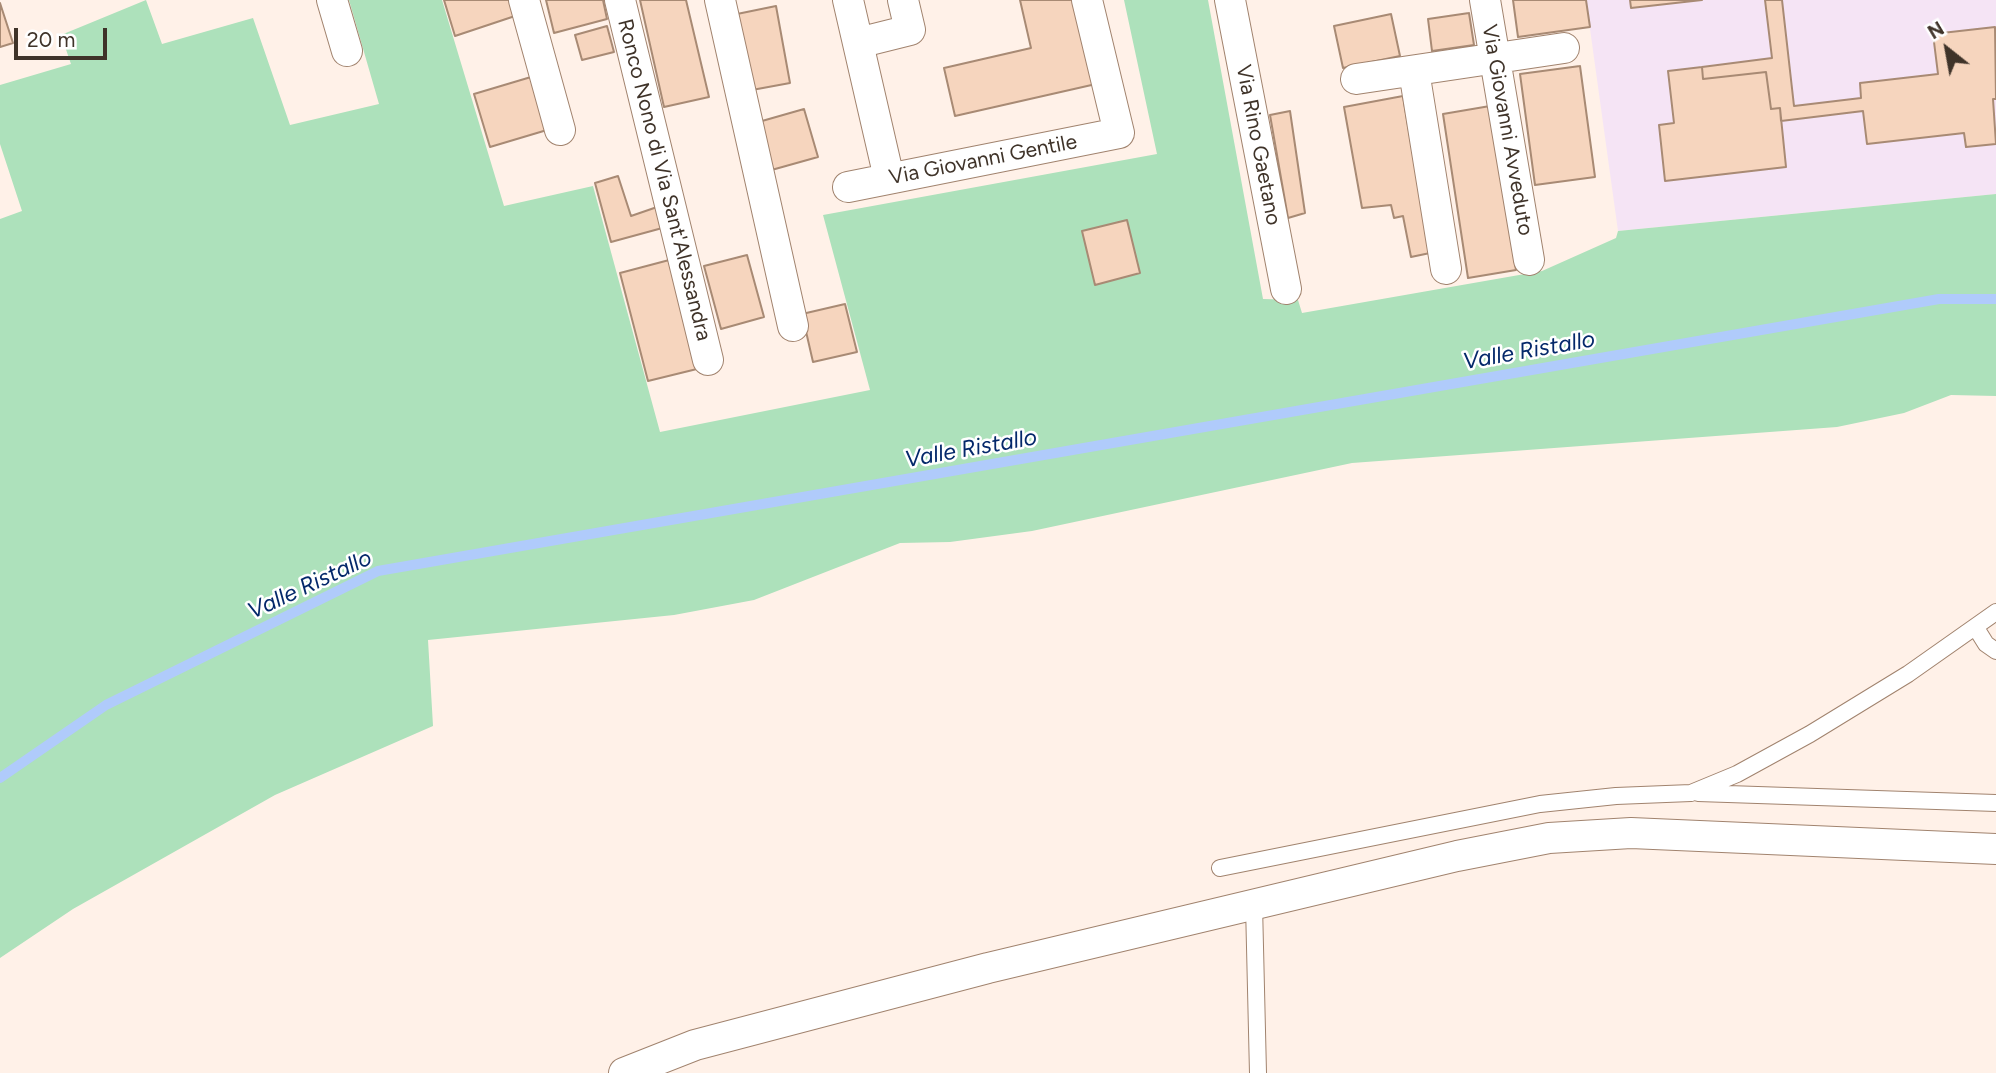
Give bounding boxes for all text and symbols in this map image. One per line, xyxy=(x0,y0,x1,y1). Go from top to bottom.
scale bar xyxy=(18,14,110,58)
north arrow xyxy=(1912,14,1982,84)
street label: Ronco Nono di Via Sant'Alessandra xyxy=(612,16,716,344)
text: N xyxy=(1924,17,1948,44)
street label: Via Giovanni Avveduto xyxy=(1476,22,1538,238)
text: 20 m xyxy=(27,27,75,52)
street label: Via Rino Gaetano xyxy=(1230,63,1286,227)
street label: Via Giovanni Gentile xyxy=(887,129,1079,191)
water label: Valle Ristallo xyxy=(1461,326,1597,376)
water label: Valle Ristallo xyxy=(903,424,1039,474)
water label: Valle Ristallo xyxy=(244,544,376,626)

